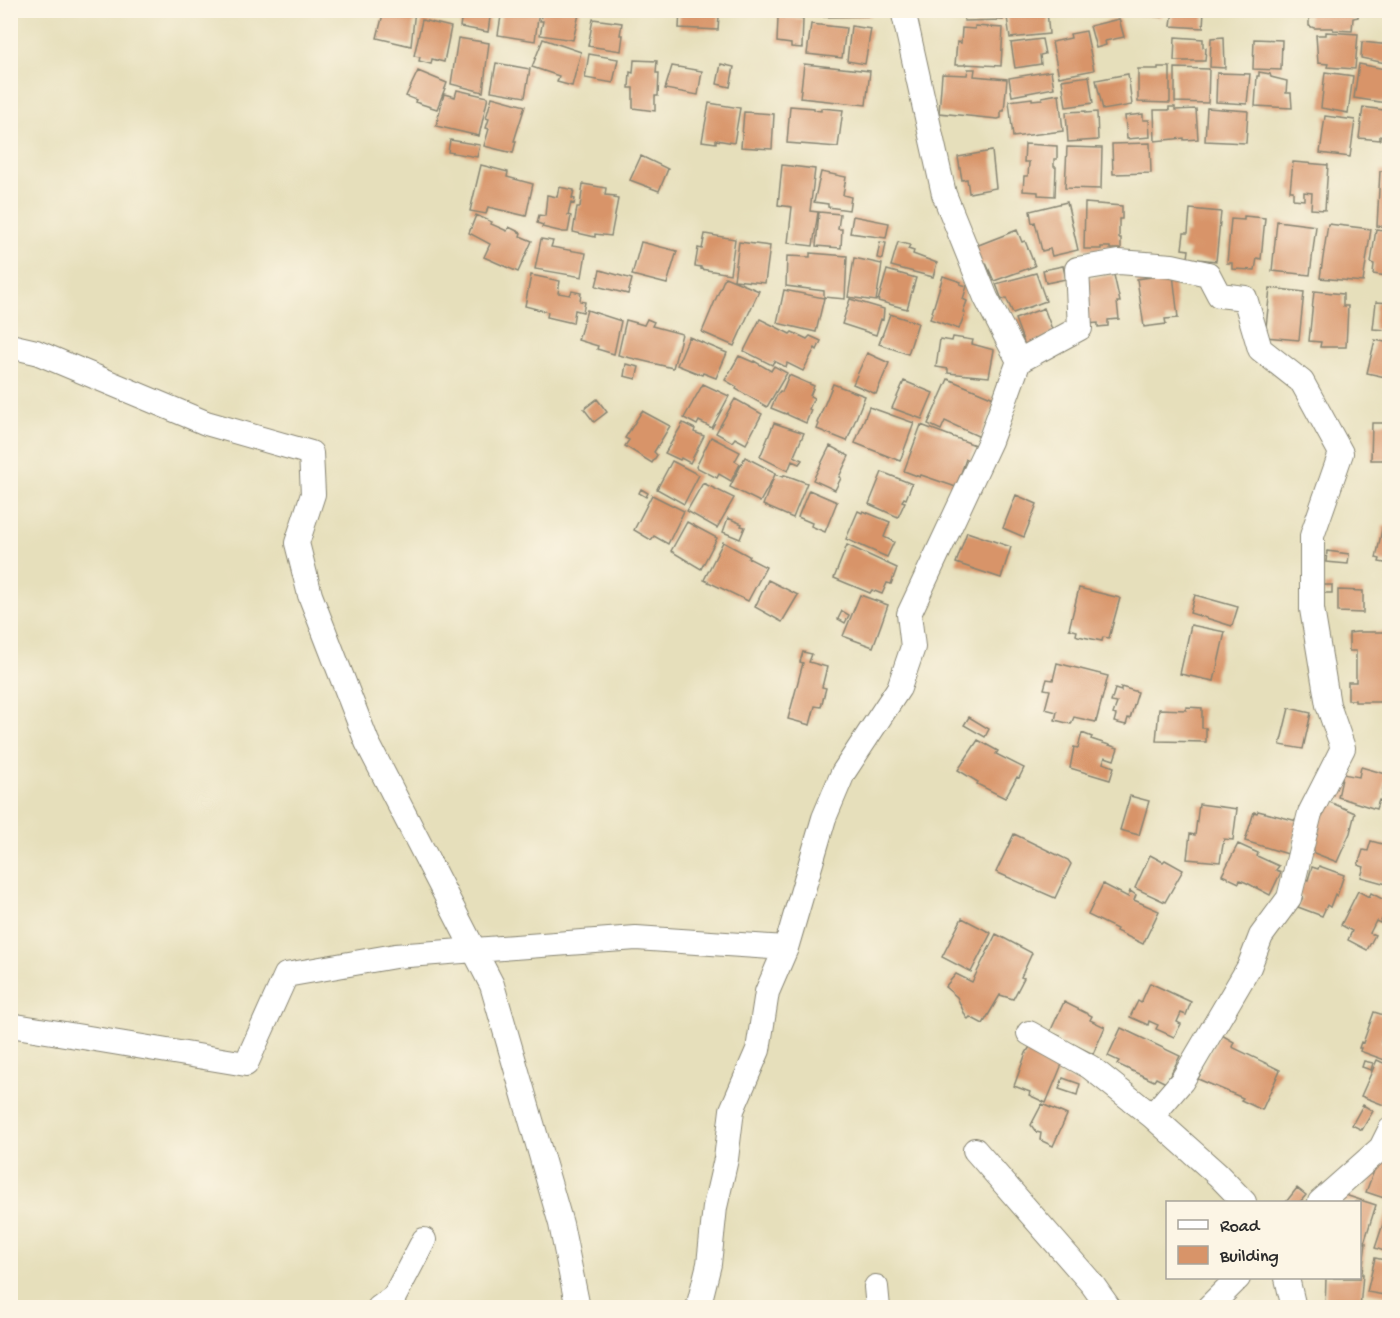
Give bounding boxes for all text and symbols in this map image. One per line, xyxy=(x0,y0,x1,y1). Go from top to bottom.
legend xyxy=(1166,1201,1361,1279)
text: Road xyxy=(1220,1217,1261,1238)
text: Building xyxy=(1219,1247,1279,1268)

